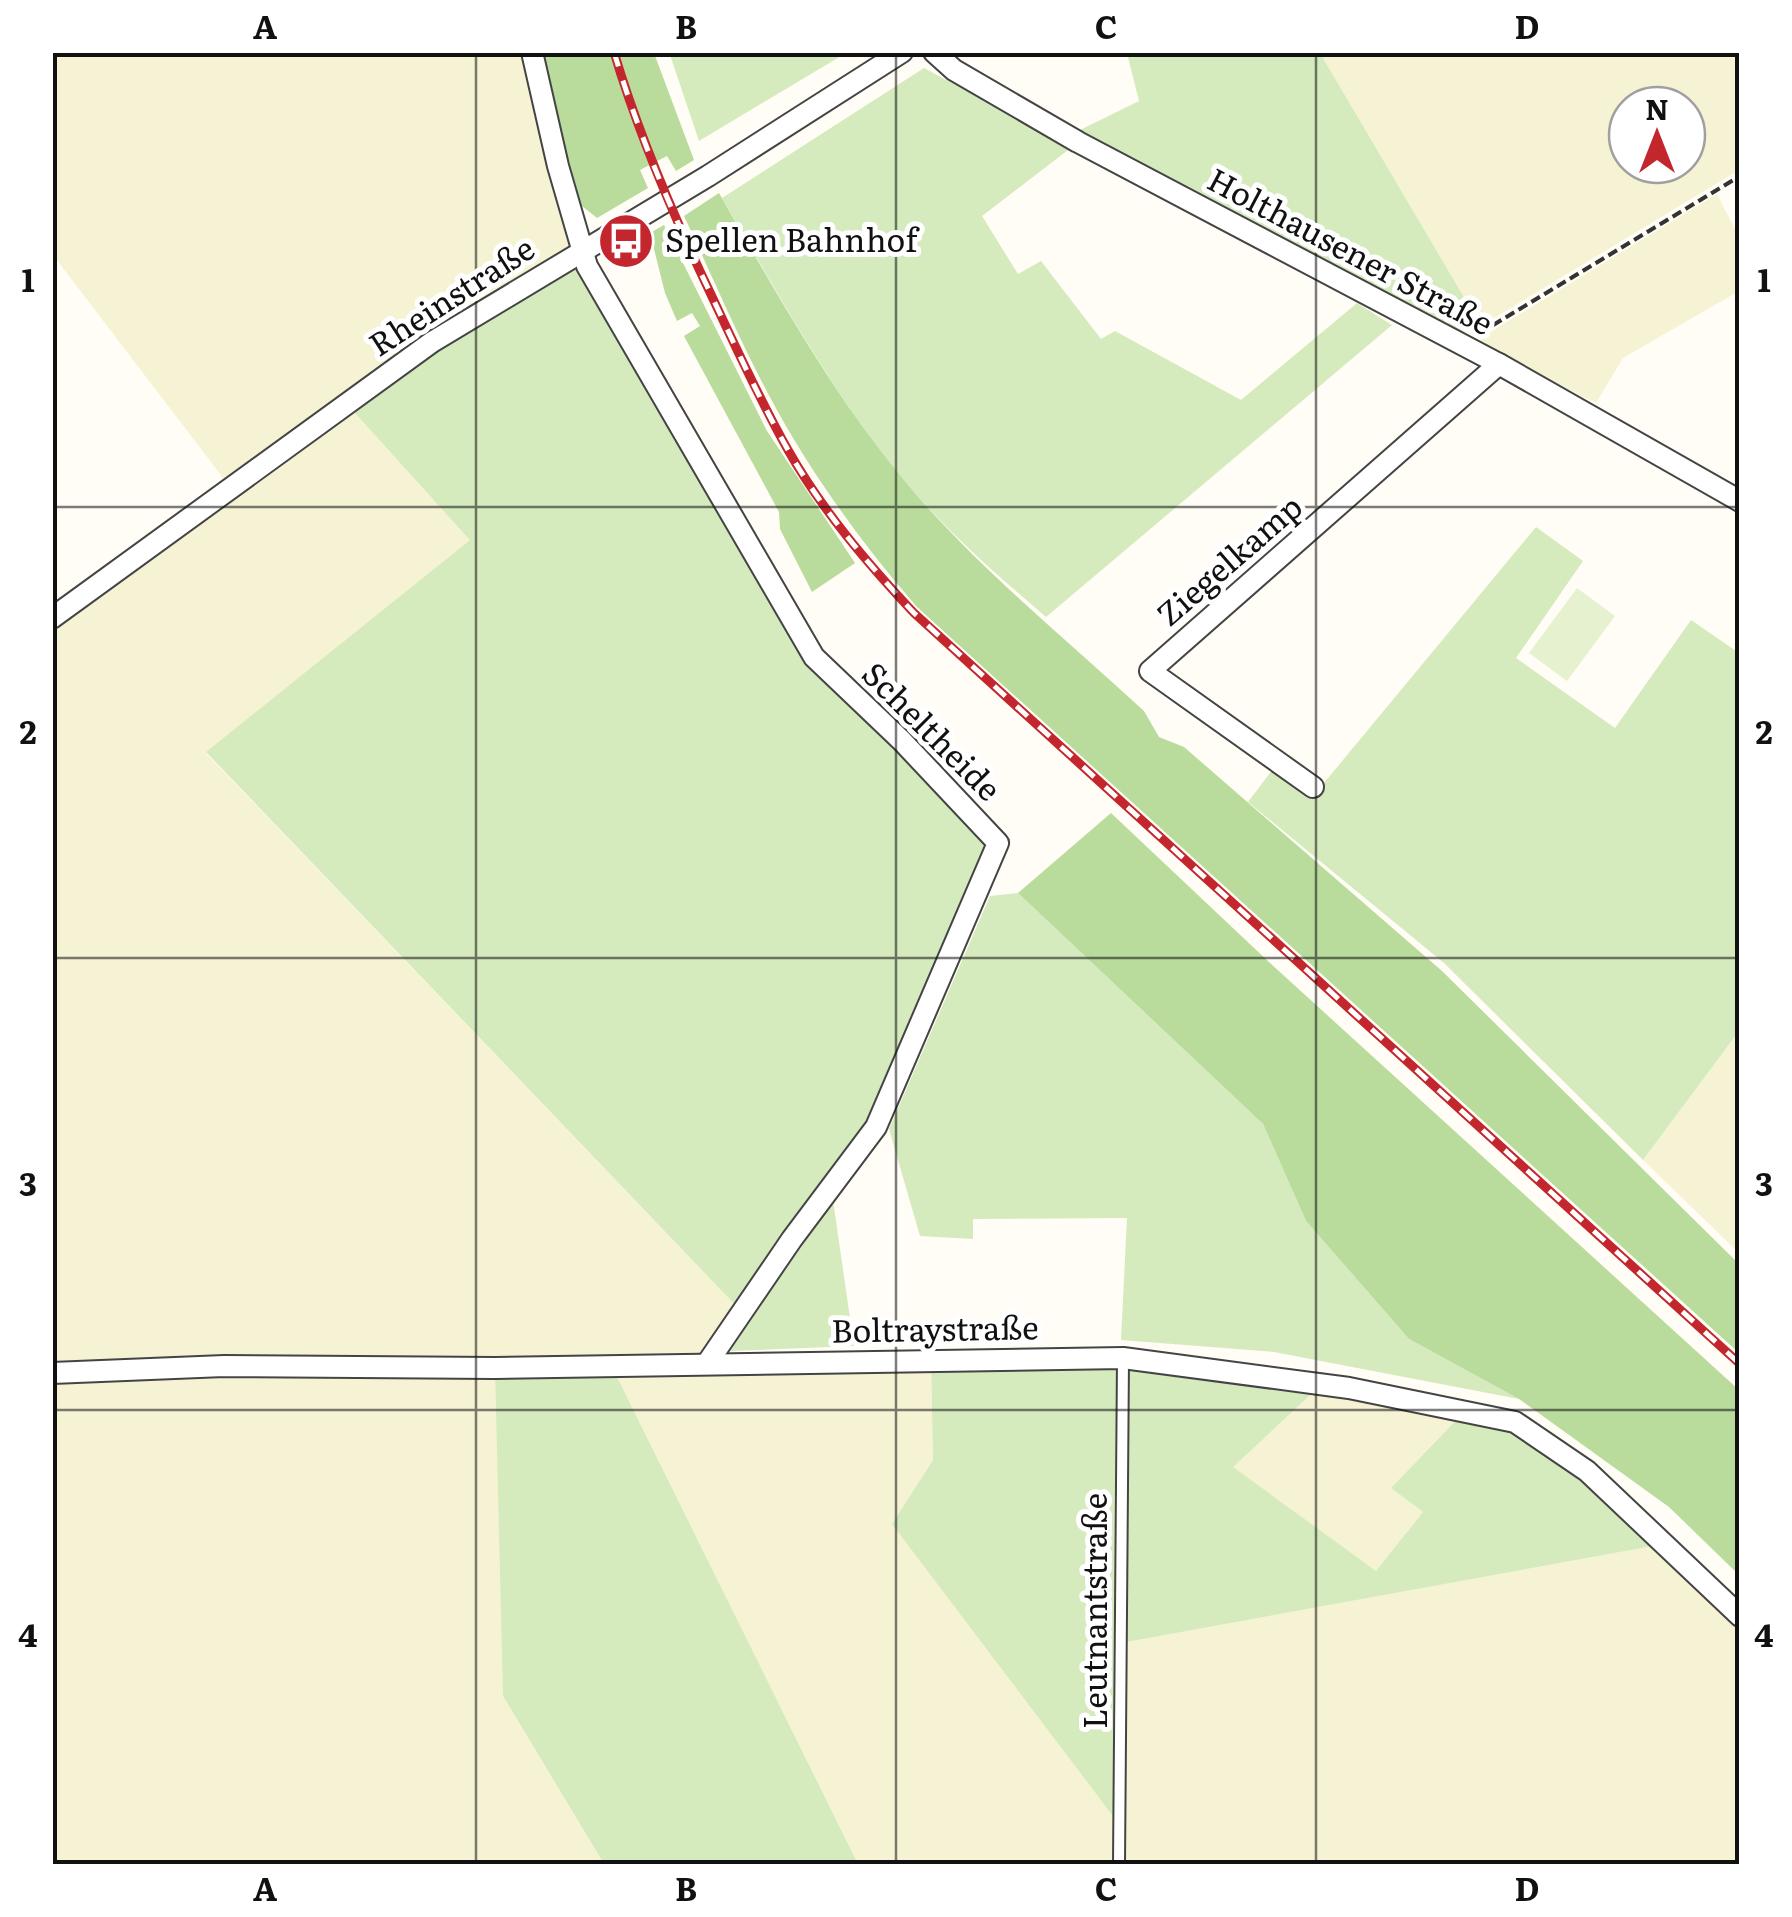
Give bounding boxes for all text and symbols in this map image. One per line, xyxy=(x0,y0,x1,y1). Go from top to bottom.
text: A xyxy=(253,1,277,49)
text: B xyxy=(675,1,697,49)
text: C xyxy=(1095,1,1117,49)
text: D xyxy=(1515,1,1539,49)
north arrow xyxy=(1607,85,1707,185)
text: N xyxy=(1645,87,1669,129)
street label: Holthausener Straße xyxy=(1200,154,1503,345)
bus stop icon: Spellen Bahnhof xyxy=(596,211,656,271)
place label: Spellen Bahnhof xyxy=(665,214,920,262)
street label: Rheinstraße xyxy=(358,223,543,366)
text: 1 xyxy=(21,254,35,302)
text: 1 xyxy=(1757,254,1771,302)
street label: Ziegelkamp xyxy=(1145,482,1311,636)
street label: Scheltheide xyxy=(853,649,1014,810)
text: 2 xyxy=(19,706,37,754)
text: 2 xyxy=(1755,706,1773,754)
text: 3 xyxy=(19,1158,37,1206)
text: 3 xyxy=(1755,1158,1773,1206)
street label: Boltraystraße xyxy=(831,1301,1039,1353)
street label: Leutnantstraße xyxy=(1069,1493,1117,1729)
text: 4 xyxy=(18,1609,38,1657)
text: 4 xyxy=(1754,1609,1774,1657)
text: A xyxy=(253,1863,277,1911)
text: B xyxy=(675,1863,697,1911)
text: C xyxy=(1095,1863,1117,1911)
text: D xyxy=(1515,1863,1539,1911)

